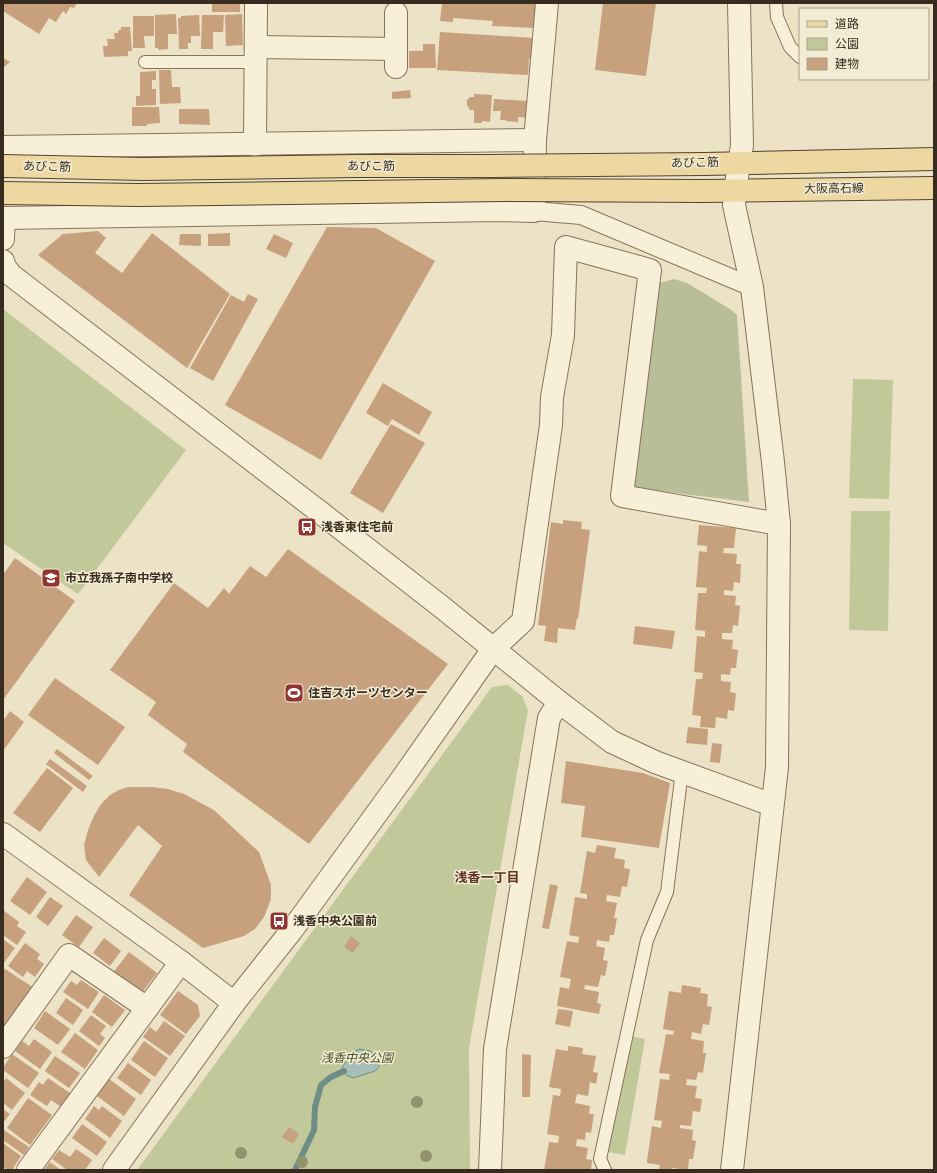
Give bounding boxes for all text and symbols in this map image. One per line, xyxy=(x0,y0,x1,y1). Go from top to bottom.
legend xyxy=(799,8,929,80)
text: 道路 xyxy=(835,15,859,34)
text: 公園 xyxy=(835,35,859,54)
text: 建物 xyxy=(835,55,859,74)
street label: あびこ筋 xyxy=(671,153,719,173)
street label: あびこ筋 xyxy=(23,157,71,177)
street label: あびこ筋 xyxy=(347,157,395,176)
street label: 大阪高石線 xyxy=(804,179,864,199)
bus stop icon: 浅香東住宅前 xyxy=(296,516,318,538)
place label: 浅香東住宅前 xyxy=(321,518,393,537)
school or university icon: 市立我孫子南中学校 xyxy=(40,567,62,589)
place label: 市立我孫子南中学校 xyxy=(65,569,173,588)
sports icon: 住吉スポーツセンター xyxy=(283,682,305,704)
place label: 住吉スポーツセンター xyxy=(308,684,428,703)
district label: 浅香一丁目 xyxy=(454,868,520,888)
bus stop icon: 浅香中央公園前 xyxy=(268,910,290,932)
place label: 浅香中央公園前 xyxy=(293,912,377,931)
park label: 浅香中央公園 xyxy=(321,1049,395,1068)

